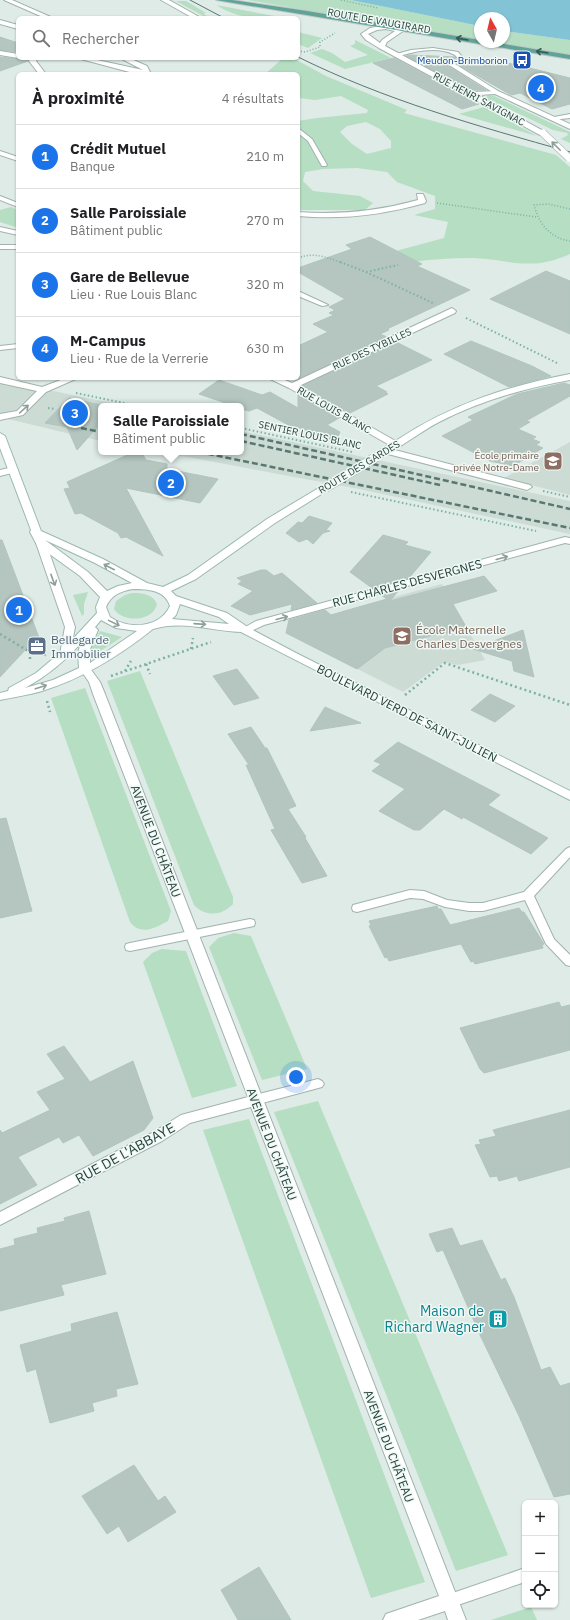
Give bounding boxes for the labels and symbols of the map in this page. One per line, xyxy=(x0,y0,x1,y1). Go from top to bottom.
street label: ROUTE DE VAUGIRARD xyxy=(326,6,432,37)
north arrow xyxy=(474,12,510,48)
one-way arrow xyxy=(456,35,469,43)
one-way arrow xyxy=(536,48,549,56)
bus stop icon: Meudon-Brimborion xyxy=(511,49,533,71)
place label: Meudon-Brimborion xyxy=(417,54,508,67)
street label: RUE HENRI SAVIGNAC xyxy=(431,69,527,129)
pin: 4 xyxy=(528,73,554,103)
one-way arrow xyxy=(551,141,561,151)
street label: RUE DES TYBILLES xyxy=(330,325,414,373)
street label: RUE LOUIS BLANC xyxy=(295,384,373,436)
pin: 3 xyxy=(62,398,88,428)
one-way arrow xyxy=(19,404,29,413)
street label: SENTIER LOUIS BLANC xyxy=(257,418,363,452)
street label: ROUTE DES GARDES xyxy=(316,437,402,496)
place label: École primaire privée Notre-Dame xyxy=(453,449,539,474)
school or university icon: École primaire privée Notre-Dame xyxy=(542,450,564,472)
pin: 2 xyxy=(158,468,184,498)
one-way arrow xyxy=(495,553,508,561)
street label: RUE CHARLES DESVERGNES xyxy=(331,556,483,610)
one-way arrow xyxy=(103,562,115,570)
one-way arrow xyxy=(49,574,57,586)
pin: 1 xyxy=(6,595,32,625)
one-way arrow xyxy=(275,613,288,621)
one-way arrow xyxy=(108,620,120,627)
one-way arrow xyxy=(193,620,206,627)
place label: École Maternelle Charles Desvergnes xyxy=(416,622,522,651)
school or university icon: École Maternelle Charles Desvergnes xyxy=(391,625,413,647)
place label: Bellegarde Immobilier xyxy=(51,632,111,661)
office icon: Bellegarde Immobilier xyxy=(26,635,48,657)
street label: BOULEVARD VERD DE SAINT-JULIEN xyxy=(314,661,500,765)
one-way arrow xyxy=(35,683,48,690)
street label: AVENUE DU CHÂTEAU xyxy=(128,783,184,899)
your location xyxy=(286,1067,306,1087)
street label: AVENUE DU CHÂTEAU xyxy=(244,1086,300,1202)
street label: RUE DE L'ABBAYE xyxy=(72,1118,178,1188)
place label: Maison de Richard Wagner xyxy=(385,1302,484,1336)
building icon: Maison de Richard Wagner xyxy=(487,1308,509,1330)
street label: AVENUE DU CHÂTEAU xyxy=(361,1388,417,1504)

